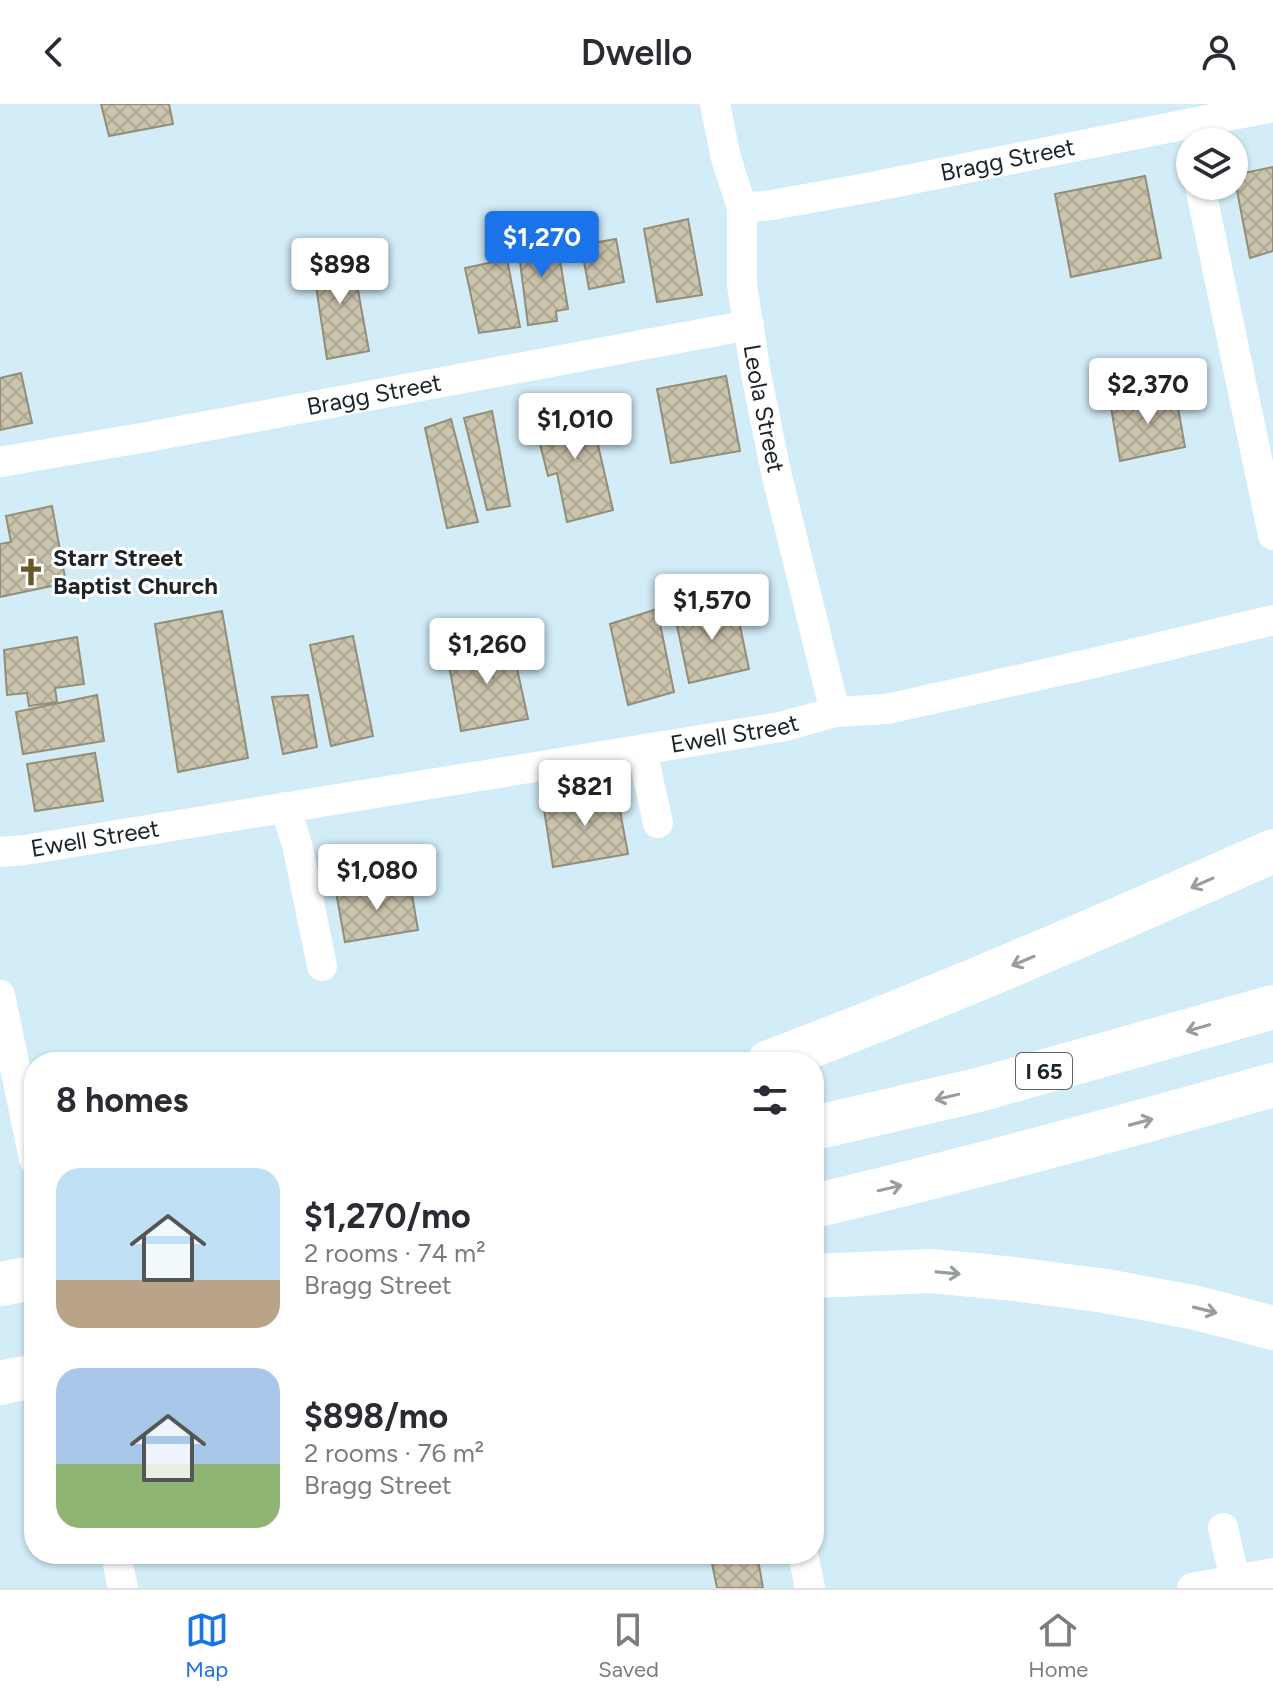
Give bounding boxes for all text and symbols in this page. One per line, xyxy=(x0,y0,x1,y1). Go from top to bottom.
icon: back xyxy=(32,30,76,74)
icon: person xyxy=(1197,30,1241,74)
text: Dwello xyxy=(581,31,692,74)
map controls xyxy=(1176,128,1248,200)
button: layers xyxy=(1176,128,1248,200)
street label: Bragg Street xyxy=(938,132,1077,187)
pin: $1,270 xyxy=(477,211,607,279)
text: $1,270 xyxy=(503,221,581,253)
pin: $898 xyxy=(293,238,387,306)
text: $898 xyxy=(309,248,371,280)
street label: Leola Street xyxy=(738,342,791,475)
pin: $2,370 xyxy=(1083,358,1213,426)
street label: Bragg Street xyxy=(304,368,444,421)
text: $2,370 xyxy=(1107,368,1189,400)
pin: $1,010 xyxy=(510,393,640,461)
text: $1,010 xyxy=(537,403,613,435)
place label: Starr Street Baptist Church xyxy=(53,543,218,600)
church icon: Starr Street Baptist Church xyxy=(16,557,46,587)
pin: $1,570 xyxy=(647,574,777,642)
text: $1,570 xyxy=(673,584,751,616)
pin: $1,260 xyxy=(422,618,552,686)
text: $1,260 xyxy=(447,628,527,660)
street label: Ewell Street xyxy=(668,708,802,759)
pin: $821 xyxy=(538,760,632,828)
text: $821 xyxy=(557,770,613,802)
street label: Ewell Street xyxy=(29,813,161,863)
pin: $1,080 xyxy=(312,844,442,912)
text: $1,080 xyxy=(336,854,418,886)
one-way arrow xyxy=(1190,876,1214,891)
one-way arrow xyxy=(1011,954,1036,969)
one-way arrow xyxy=(1185,1021,1211,1036)
road number: I 65 xyxy=(1016,1053,1072,1089)
icon: filters xyxy=(748,1078,792,1122)
text: 8 homes xyxy=(56,1080,188,1121)
one-way arrow xyxy=(935,1090,961,1105)
one-way arrow xyxy=(1128,1114,1154,1129)
one-way arrow xyxy=(877,1179,902,1194)
text: $1,270/mo xyxy=(304,1196,471,1237)
icon: home xyxy=(120,1200,216,1296)
text: 2 rooms · 74 m² xyxy=(304,1237,486,1269)
one-way arrow xyxy=(934,1266,961,1281)
text: Bragg Street xyxy=(304,1269,452,1301)
one-way arrow xyxy=(1191,1303,1217,1318)
text: $898/mo xyxy=(304,1396,448,1437)
icon: home xyxy=(120,1400,216,1496)
text: 2 rooms · 76 m² xyxy=(304,1437,484,1469)
text: Bragg Street xyxy=(304,1469,452,1501)
tab: Map xyxy=(185,1608,229,1683)
tab: Saved xyxy=(598,1608,659,1683)
tab: Home xyxy=(1028,1608,1088,1683)

